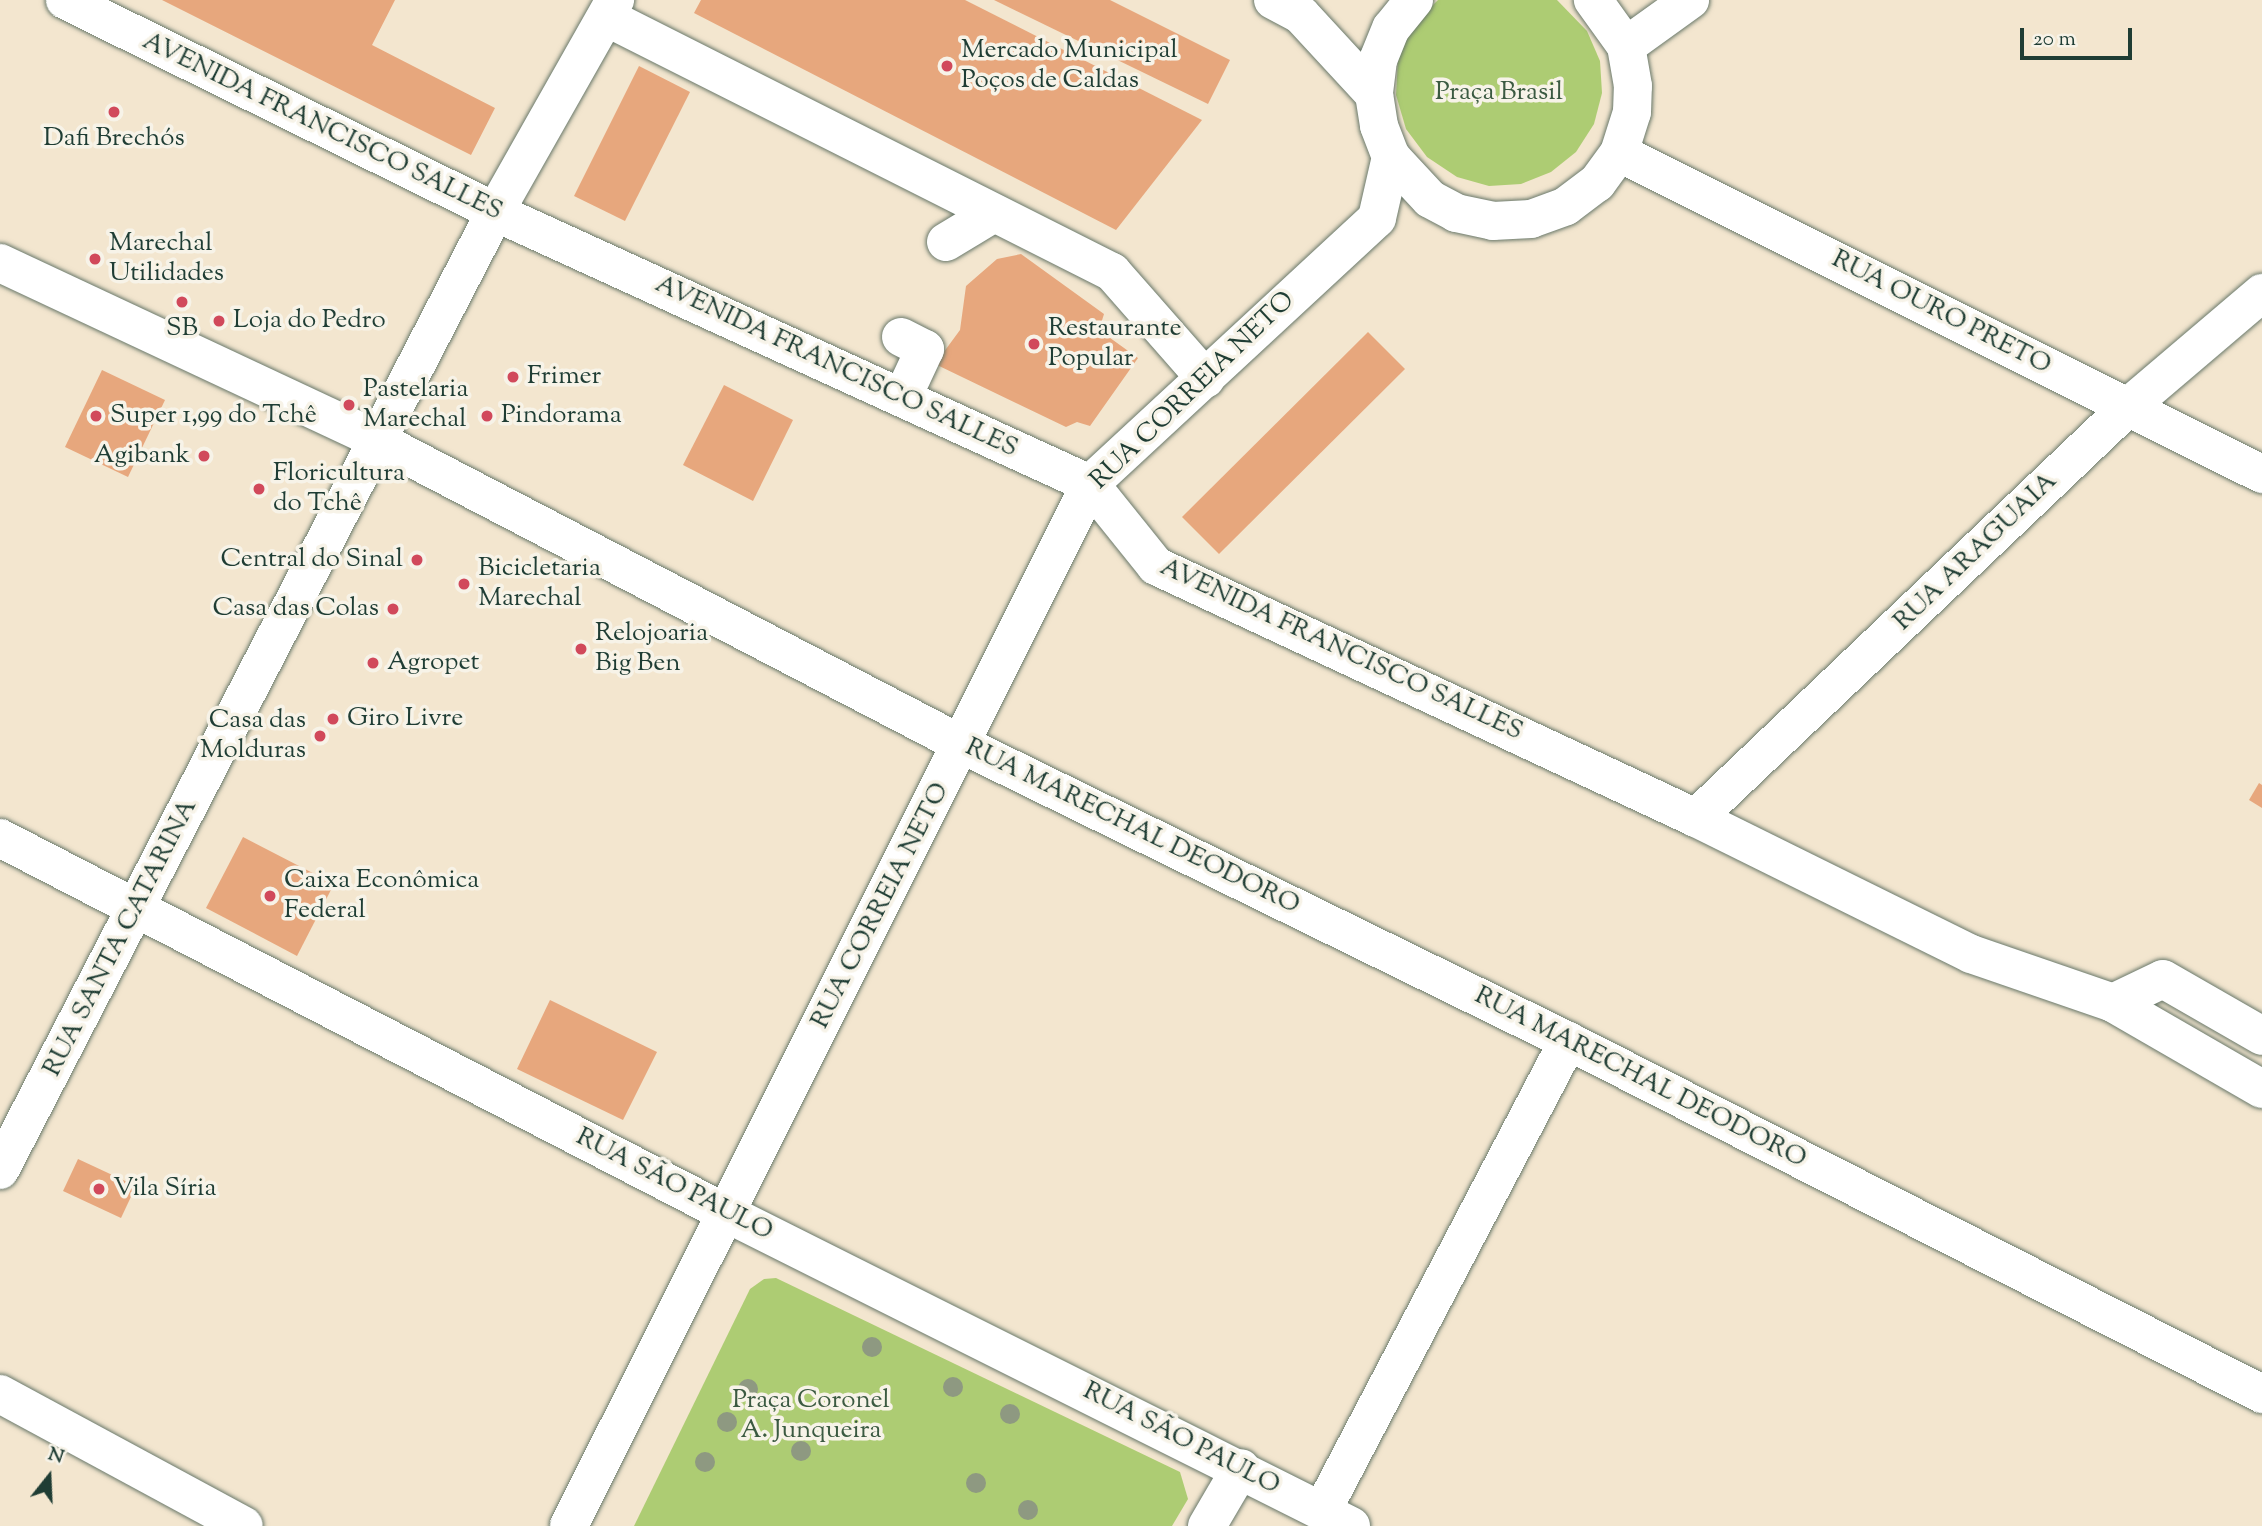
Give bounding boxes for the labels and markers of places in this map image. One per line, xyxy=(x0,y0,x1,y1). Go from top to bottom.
place label: Mercado Municipal Poços de Caldas xyxy=(961,35,1178,96)
marker: Mercado Municipal Poços de Caldas xyxy=(939,58,955,74)
marker: Dafi Brechós xyxy=(106,104,122,120)
place label: Dafi Brechós xyxy=(43,123,185,155)
place label: Marechal Utilidades xyxy=(109,228,224,290)
marker: Marechal Utilidades xyxy=(87,251,103,267)
marker: SB xyxy=(174,294,190,310)
place label: Loja do Pedro xyxy=(233,305,386,337)
place label: SB xyxy=(166,313,198,345)
marker: Loja do Pedro xyxy=(211,313,227,329)
place label: Restaurante Popular xyxy=(1048,313,1182,374)
marker: Restaurante Popular xyxy=(1026,336,1042,352)
place label: Frimer xyxy=(527,361,601,393)
marker: Frimer xyxy=(505,369,521,385)
place label: Pastelaria Marechal xyxy=(363,374,468,436)
marker: Pastelaria Marechal xyxy=(341,397,357,413)
place label: Super 1,99 do Tchê xyxy=(110,400,317,432)
place label: Pindorama xyxy=(501,400,622,432)
marker: Super 1,99 do Tchê xyxy=(88,408,104,424)
marker: Pindorama xyxy=(479,408,495,424)
place label: Agibank xyxy=(94,440,190,472)
marker: Agibank xyxy=(196,448,212,464)
place label: Floricultura do Tchê xyxy=(273,458,405,520)
marker: Floricultura do Tchê xyxy=(251,481,267,497)
place label: Central do Sinal xyxy=(220,544,403,576)
marker: Central do Sinal xyxy=(409,552,425,568)
place label: Bicicletaria Marechal xyxy=(478,553,601,614)
marker: Bicicletaria Marechal xyxy=(456,576,472,592)
place label: Casa das Colas xyxy=(212,593,379,625)
marker: Casa das Colas xyxy=(385,601,401,617)
place label: Relojoaria Big Ben xyxy=(595,618,708,680)
marker: Relojoaria Big Ben xyxy=(573,641,589,657)
place label: Agropet xyxy=(387,647,479,679)
marker: Agropet xyxy=(365,655,381,671)
place label: Giro Livre xyxy=(347,703,463,735)
place label: Casa das Molduras xyxy=(200,705,306,766)
marker: Giro Livre xyxy=(325,711,341,727)
marker: Casa das Molduras xyxy=(312,728,328,744)
place label: Caixa Econômica Federal xyxy=(284,865,479,926)
marker: Caixa Econômica Federal xyxy=(262,888,278,904)
place label: Vila Síria xyxy=(113,1173,216,1205)
marker: Vila Síria xyxy=(91,1181,107,1197)

